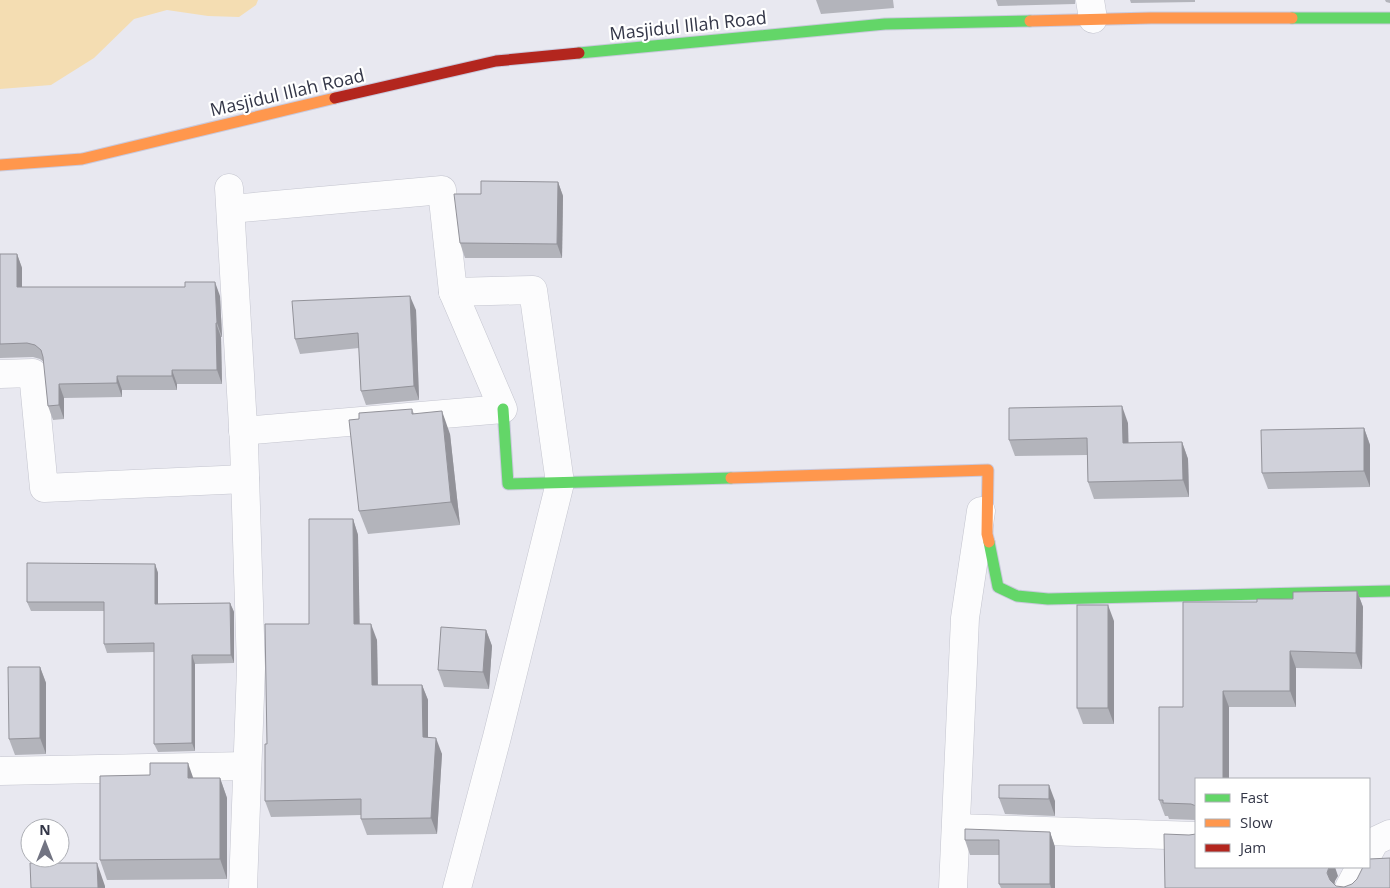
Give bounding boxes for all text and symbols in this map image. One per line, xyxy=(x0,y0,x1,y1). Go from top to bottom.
street label: Masjidul Illah Road xyxy=(608,5,768,45)
street label: Masjidul Illah Road xyxy=(207,63,367,121)
legend xyxy=(1195,778,1370,868)
text: Fast xyxy=(1240,787,1269,807)
text: Slow xyxy=(1240,812,1273,832)
north arrow xyxy=(20,818,70,868)
text: N xyxy=(39,820,51,839)
text: Jam xyxy=(1238,837,1266,857)

